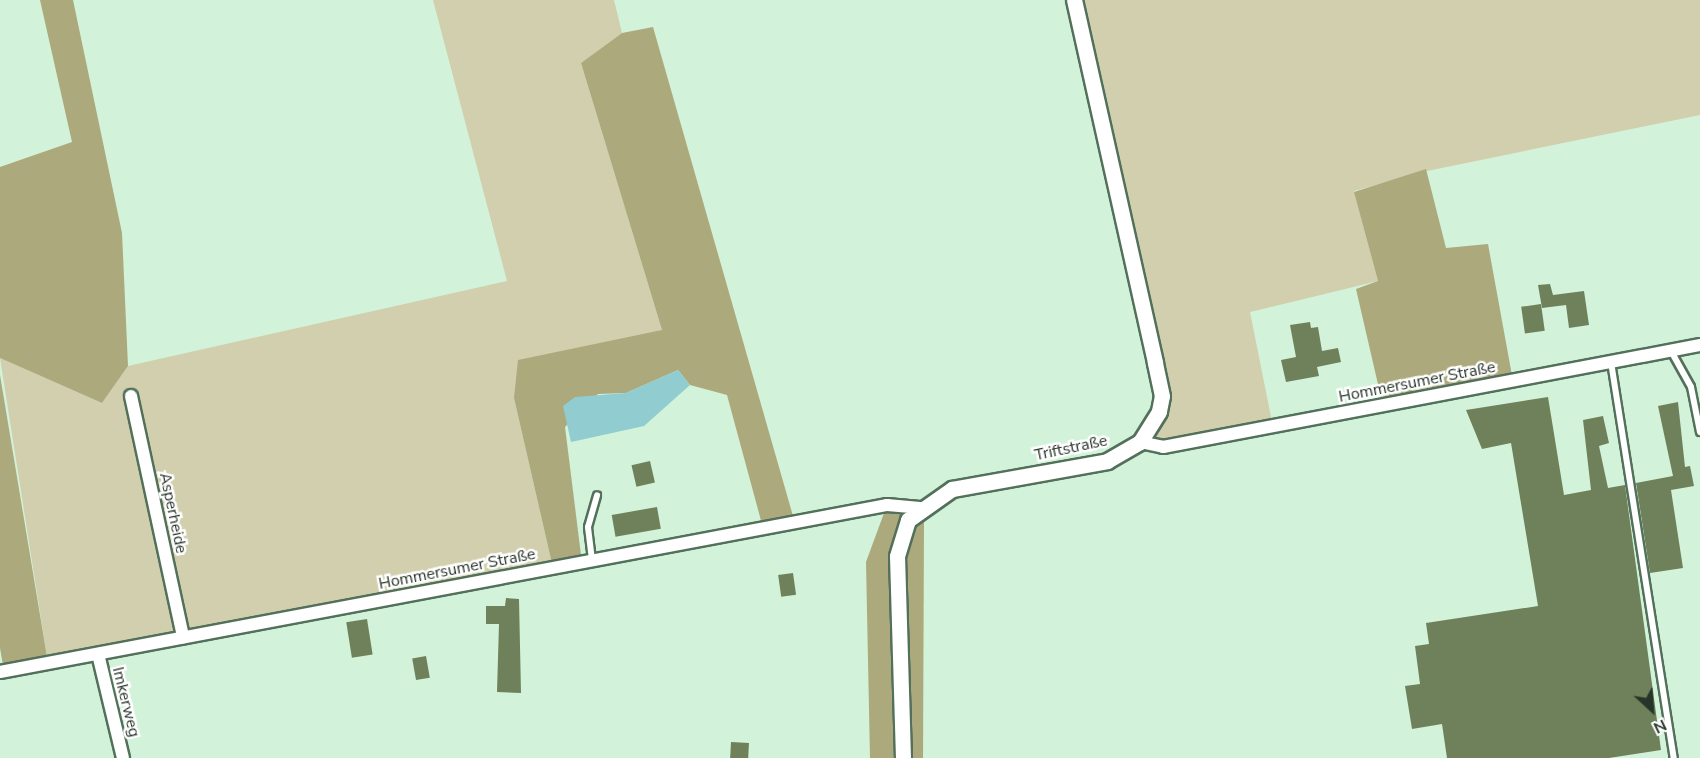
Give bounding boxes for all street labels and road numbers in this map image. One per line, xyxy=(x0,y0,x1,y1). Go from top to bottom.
street label: Hommersumer Straße xyxy=(1337,357,1497,407)
street label: Triftstraße xyxy=(1033,431,1109,465)
street label: Asperheide xyxy=(155,471,191,555)
street label: Hommersumer Straße xyxy=(377,544,537,594)
street label: Imkerweg xyxy=(108,665,144,739)

